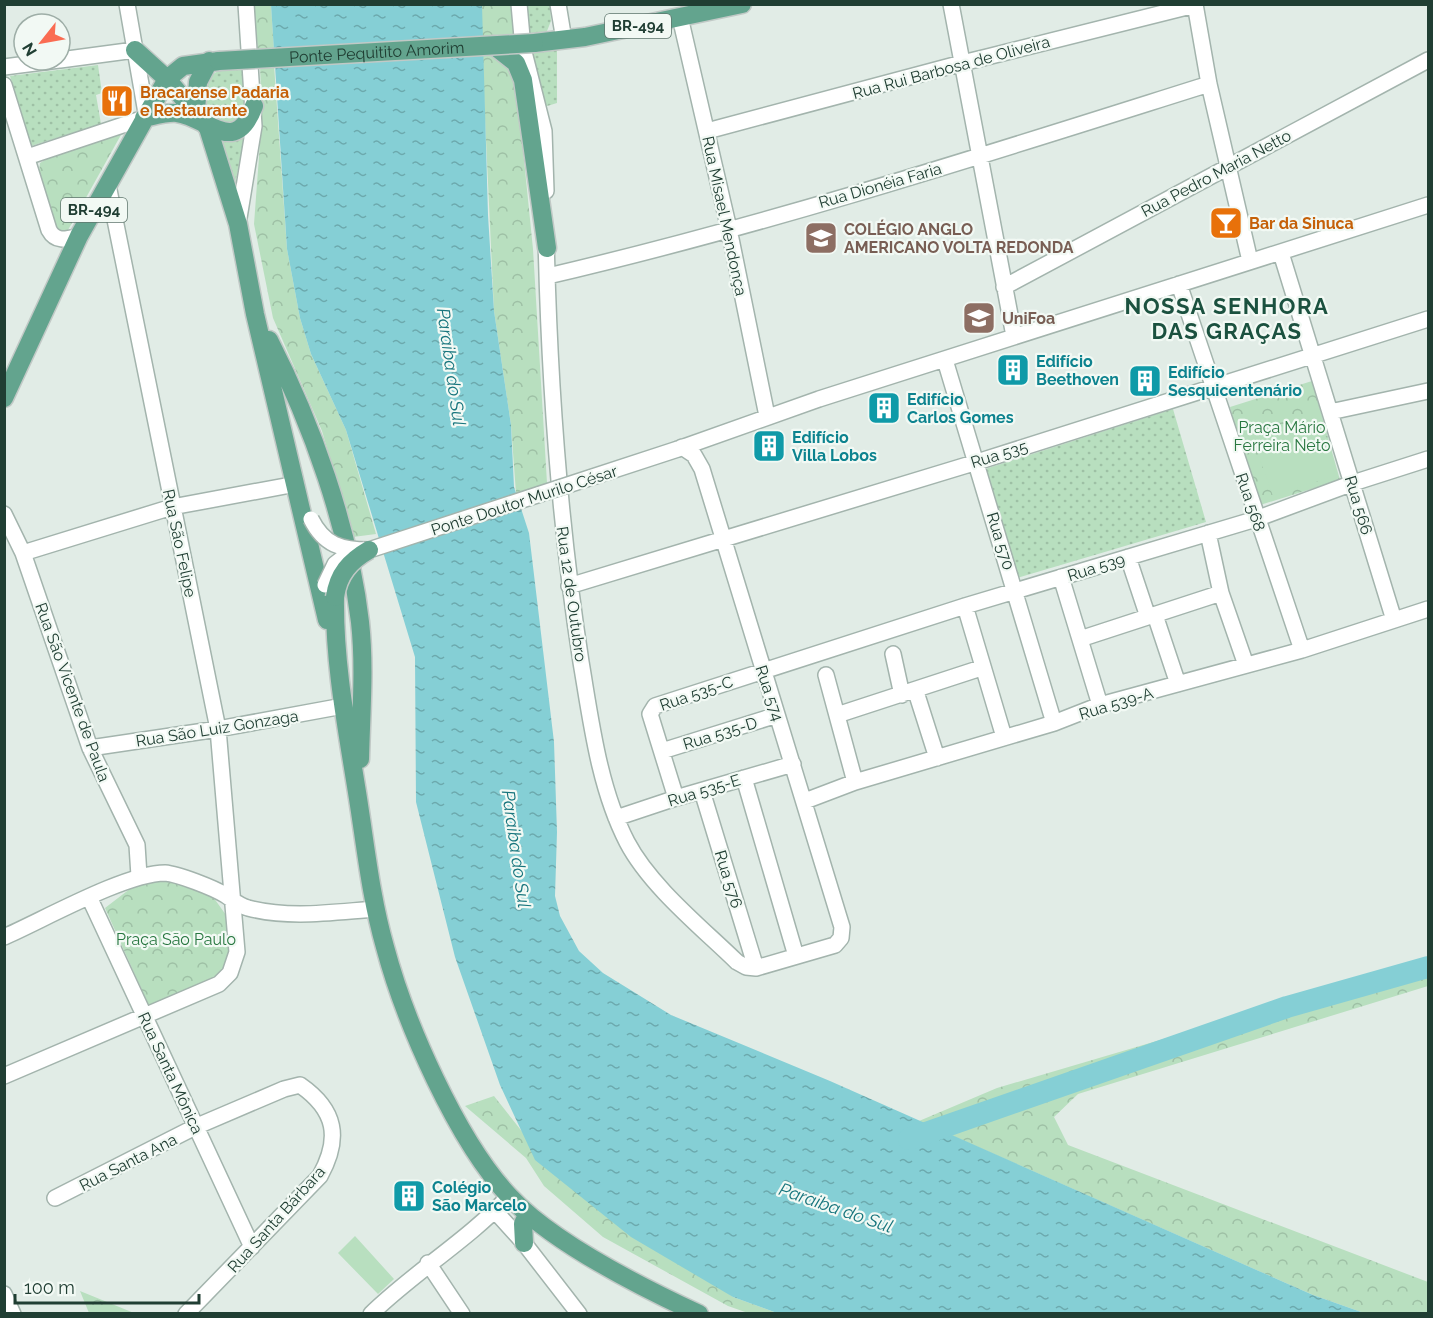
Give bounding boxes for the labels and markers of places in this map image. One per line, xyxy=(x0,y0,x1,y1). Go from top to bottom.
restaurant icon: Bracarense Padaria e Restaurante xyxy=(99,83,135,119)
place label: Bracarense Padaria e Restaurante xyxy=(140,83,289,120)
bar icon: Bar da Sinuca xyxy=(1208,205,1244,241)
place label: Bar da Sinuca xyxy=(1249,214,1354,233)
place label: COLÉGIO ANGLO AMERICANO VOLTA REDONDA xyxy=(844,219,1074,257)
school or university icon: COLÉGIO ANGLO AMERICANO VOLTA REDONDA xyxy=(803,220,839,256)
school or university icon: UniFoa xyxy=(961,300,997,336)
place label: UniFoa xyxy=(1002,309,1055,328)
building icon: Edifício Beethoven xyxy=(995,352,1031,388)
place label: Edifício Beethoven xyxy=(1036,352,1119,389)
building icon: Edifício Sesquicentenário xyxy=(1127,363,1163,399)
place label: Edifício Sesquicentenário xyxy=(1168,363,1302,400)
building icon: Edifício Carlos Gomes xyxy=(866,390,902,426)
place label: Edifício Carlos Gomes xyxy=(907,390,1014,427)
building icon: Edifício Villa Lobos xyxy=(751,428,787,464)
place label: Edifício Villa Lobos xyxy=(792,428,877,465)
building icon: Colégio São Marcelo xyxy=(391,1178,427,1214)
place label: Colégio São Marcelo xyxy=(432,1178,527,1215)

